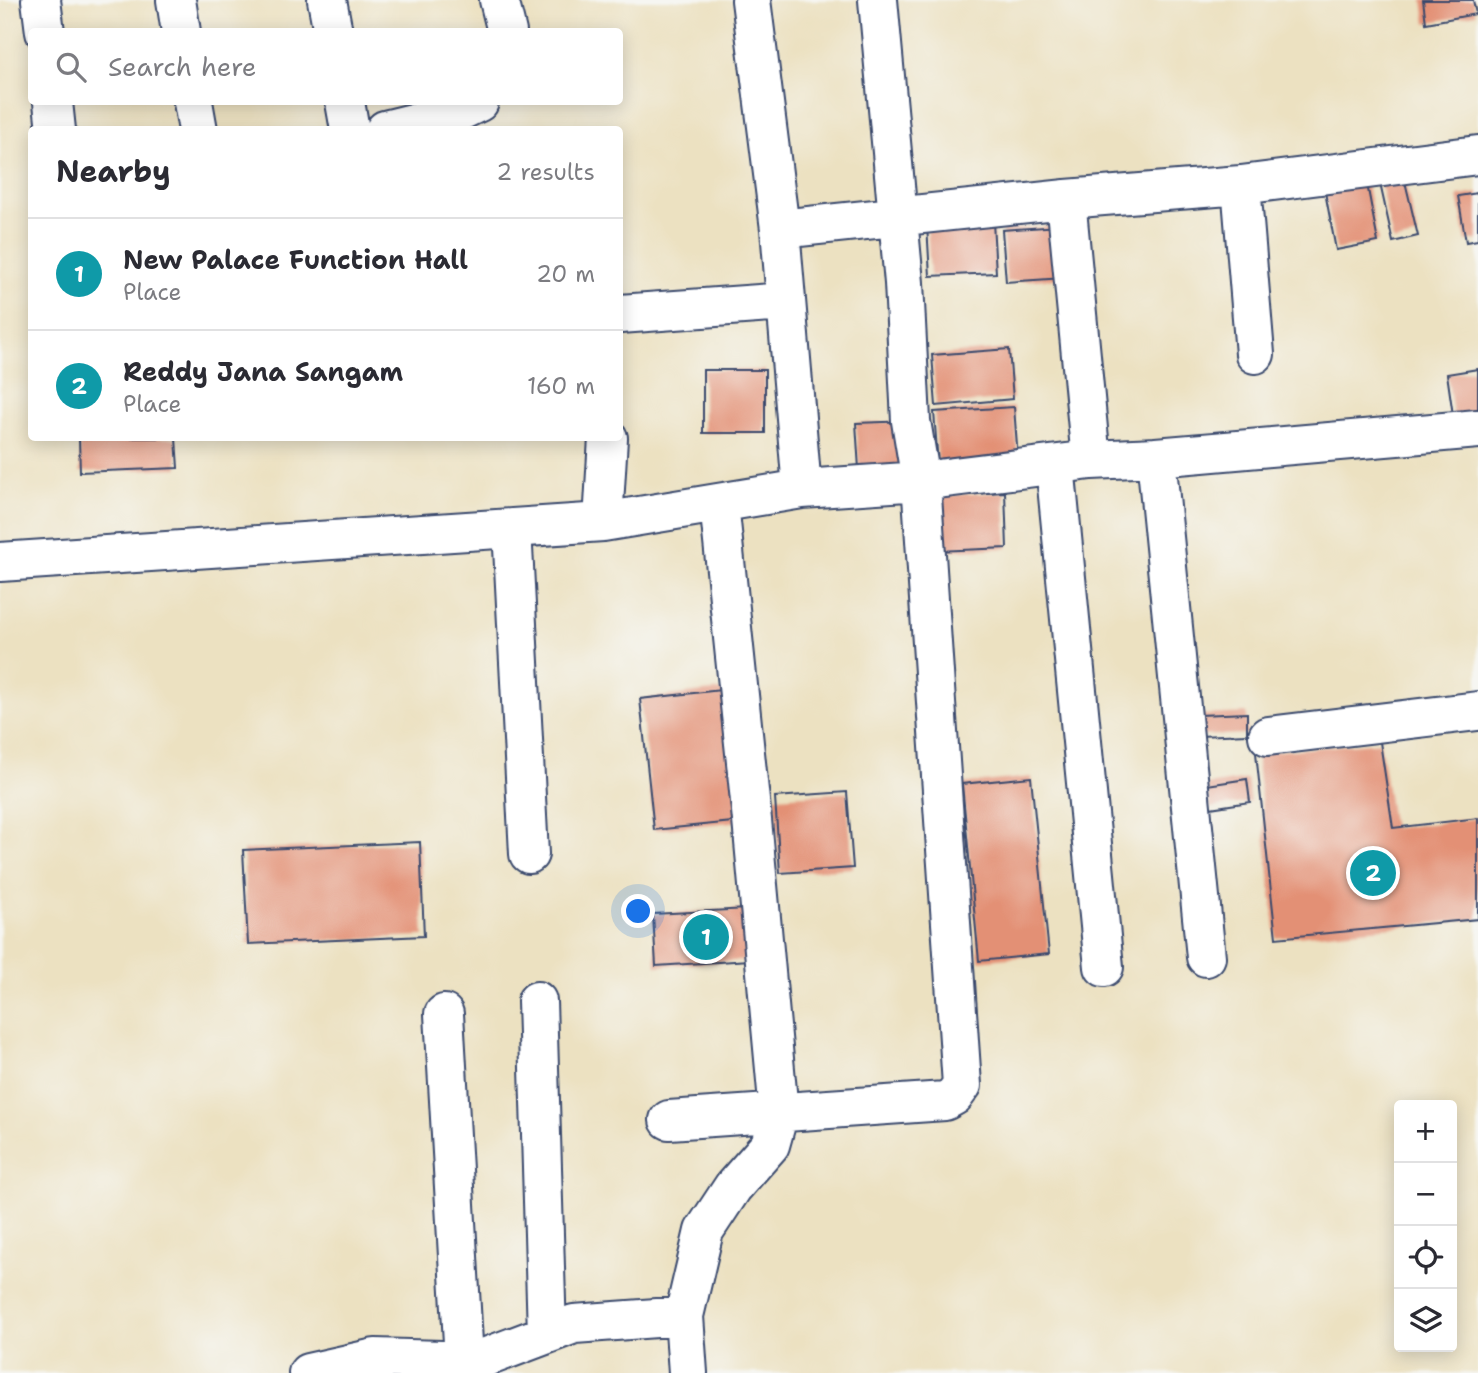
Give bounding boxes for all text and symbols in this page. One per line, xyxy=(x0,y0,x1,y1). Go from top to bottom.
search box xyxy=(28,28,623,105)
icon: search xyxy=(52,48,90,86)
text: Search here xyxy=(108,49,257,84)
text: Nearby xyxy=(56,151,171,192)
text: 2 results xyxy=(496,157,595,187)
text: New Palace Function Hall xyxy=(123,242,468,277)
text: 1 xyxy=(74,259,84,289)
text: 20 m xyxy=(536,259,595,289)
text: Place xyxy=(123,277,182,307)
text: Reddy Jana Sangam xyxy=(123,354,403,389)
text: 2 xyxy=(71,371,87,401)
text: 160 m xyxy=(527,371,595,401)
text: Place xyxy=(123,389,182,419)
pin: 2 xyxy=(1350,847,1396,899)
your location xyxy=(621,894,655,928)
pin: 1 xyxy=(683,911,729,963)
map controls xyxy=(1394,1100,1457,1352)
button: + xyxy=(1394,1100,1457,1163)
button: − xyxy=(1394,1163,1457,1226)
button: locate xyxy=(1394,1226,1457,1289)
button: layers xyxy=(1394,1289,1457,1352)

